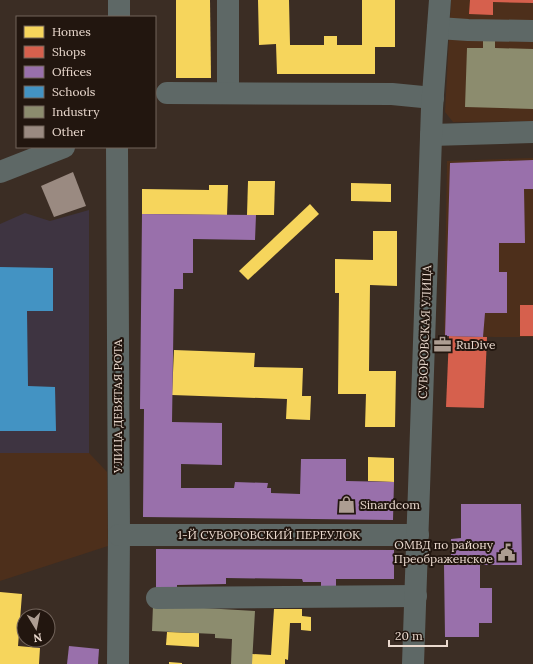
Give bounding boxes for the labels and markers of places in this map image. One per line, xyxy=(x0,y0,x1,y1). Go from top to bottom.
office icon: RuDive xyxy=(433,335,453,355)
place label: RuDive xyxy=(456,337,496,352)
shop icon: Sinardcom xyxy=(337,495,357,515)
place label: Sinardcom xyxy=(360,497,420,512)
place label: ОМВД по району Преображенское xyxy=(394,537,494,566)
public building icon: ОМВД по району Преображенское xyxy=(496,542,516,562)

